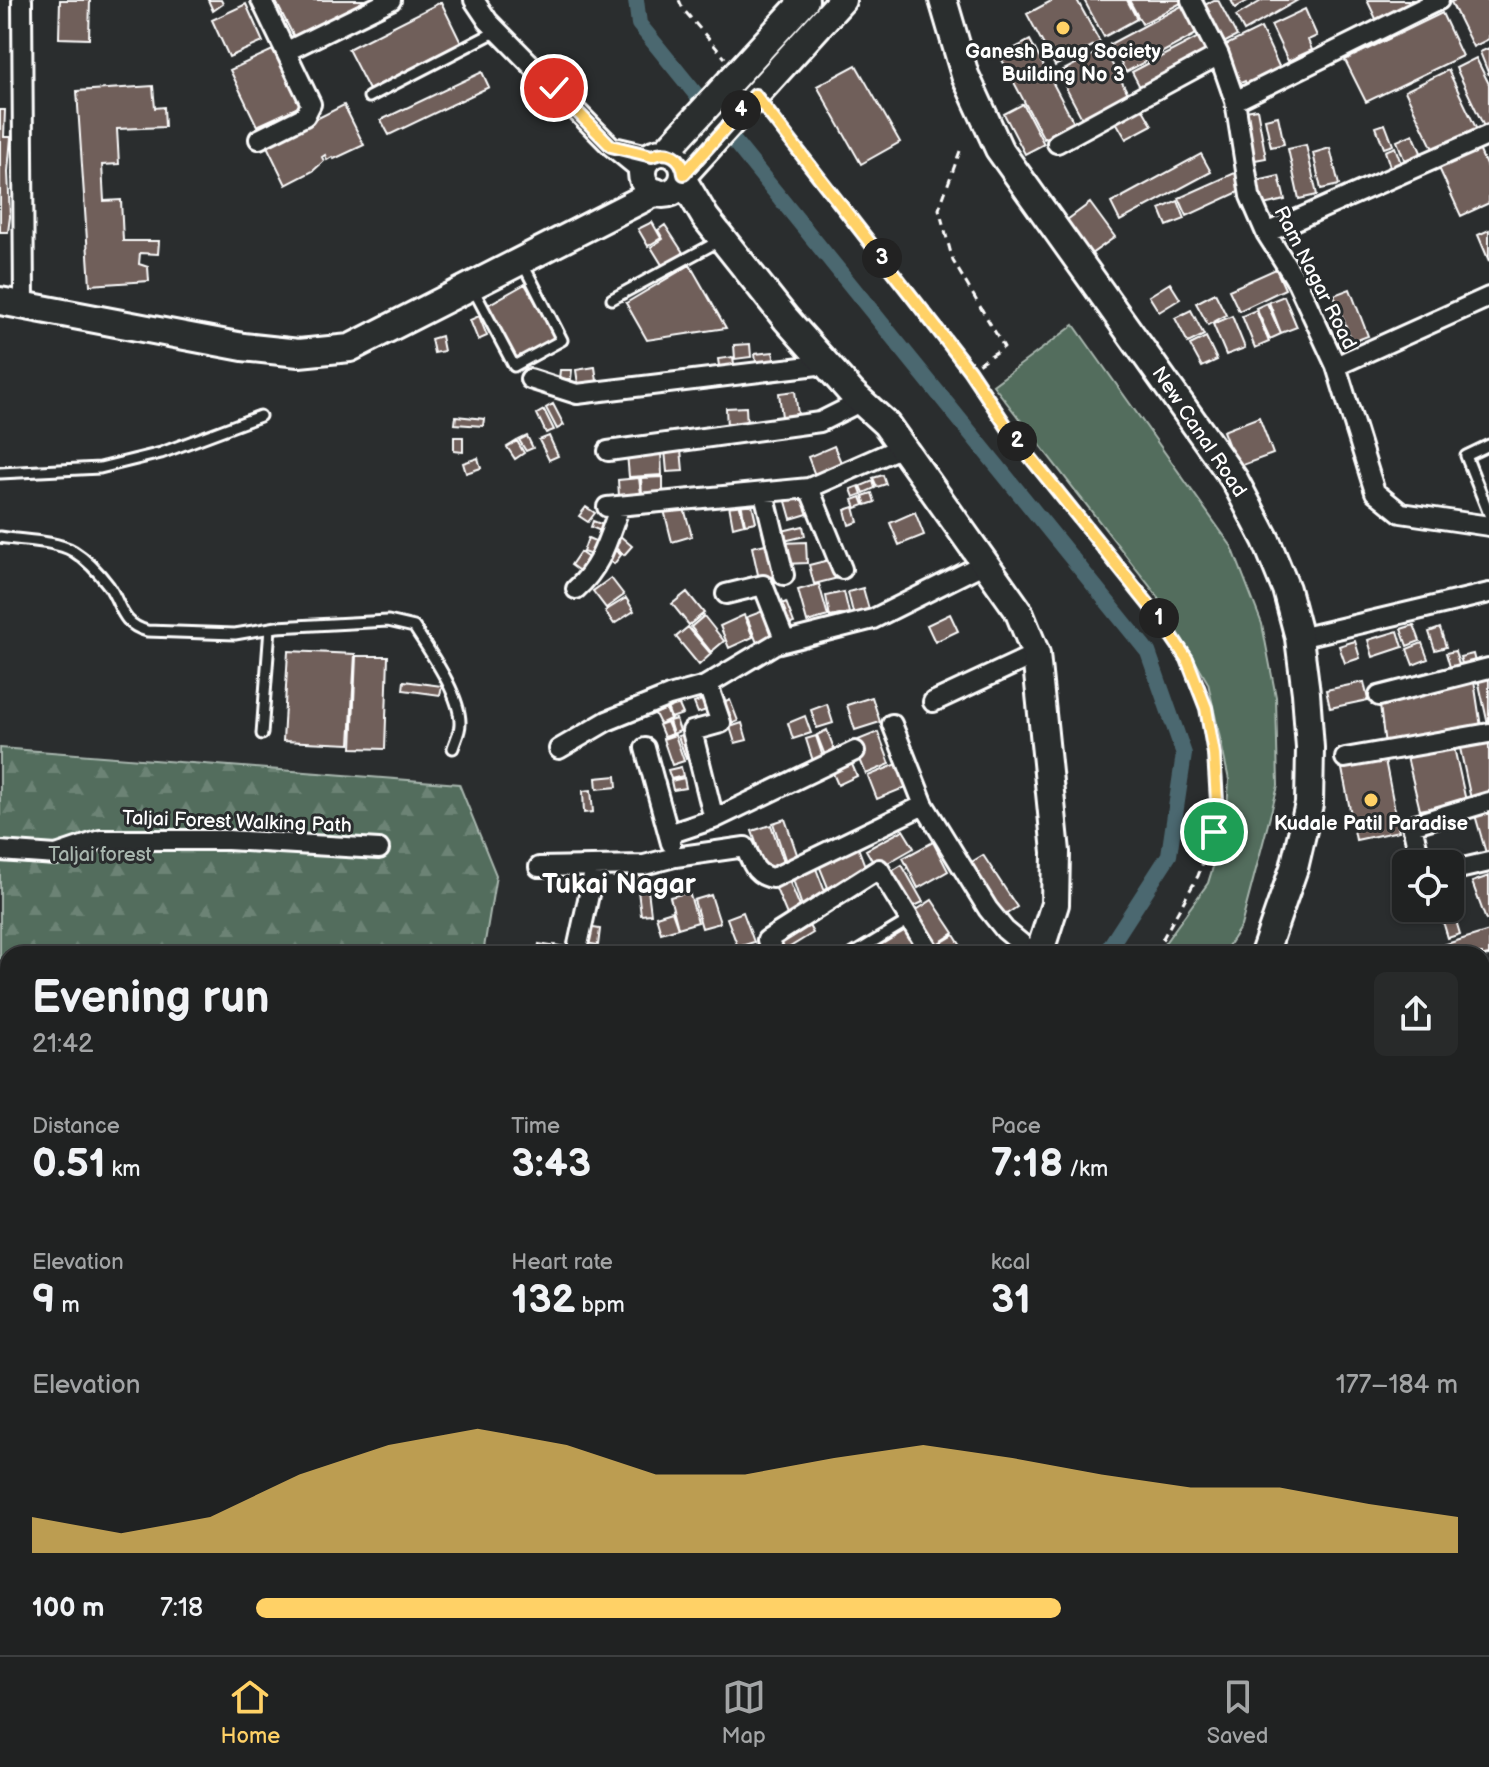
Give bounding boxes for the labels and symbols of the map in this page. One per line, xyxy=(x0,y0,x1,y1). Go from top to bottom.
marker: Ganesh Baug Society Building No 3 xyxy=(1054,19,1072,37)
place label: Ganesh Baug Society Building No 3 xyxy=(965,40,1161,87)
pin xyxy=(520,54,588,122)
pin: 4 xyxy=(721,90,761,130)
street label: Ram Nagar Road xyxy=(1269,202,1361,354)
pin: 3 xyxy=(862,238,902,278)
street label: New Canal Road xyxy=(1147,362,1251,502)
pin: 2 xyxy=(997,421,1037,461)
pin: 1 xyxy=(1139,598,1179,638)
marker: Kudale Patil Paradise xyxy=(1362,791,1380,809)
pin xyxy=(1180,798,1248,866)
street label: Taljai Forest Walking Path xyxy=(122,806,352,838)
place label: Kudale Patil Paradise xyxy=(1274,812,1468,836)
park label: Taljai forest xyxy=(48,843,152,867)
district label: Tukai Nagar xyxy=(542,868,697,901)

